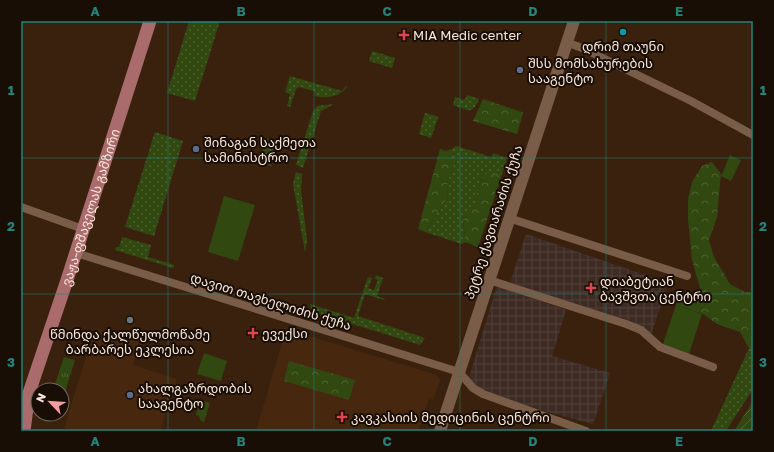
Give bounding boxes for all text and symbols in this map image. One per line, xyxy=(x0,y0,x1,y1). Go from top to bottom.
text: A xyxy=(90,3,100,19)
text: B xyxy=(236,3,246,19)
text: C xyxy=(382,3,392,19)
text: D xyxy=(528,3,538,19)
text: E xyxy=(675,3,683,19)
place label: MIA Medic center xyxy=(413,27,521,43)
marker: დრიმ თაუნი xyxy=(618,27,628,37)
marker: MIA Medic center xyxy=(398,29,410,41)
place label: დრიმ თაუნი xyxy=(582,38,664,55)
place label: შსს მომსახურების სააგენტო xyxy=(528,55,653,86)
marker: შსს მომსახურების სააგენტო xyxy=(515,65,525,75)
text: 1 xyxy=(8,82,15,98)
text: 1 xyxy=(760,82,767,98)
street label: ვაჟა-ფშაველას გამზირი xyxy=(58,127,123,288)
place label: შინაგან საქმეთა სამინისტრო xyxy=(204,134,316,165)
street label: პეტრე ქავთარაძის ქუჩა xyxy=(461,143,525,301)
marker: შინაგან საქმეთა სამინისტრო xyxy=(191,144,201,154)
text: 2 xyxy=(7,218,15,234)
text: 2 xyxy=(759,218,767,234)
street label: დავით თავხელიძის ქუჩა xyxy=(188,269,353,334)
place label: დიაბეტიან ბავშვთა ცენტრი xyxy=(600,273,711,304)
marker: დიაბეტიან ბავშვთა ცენტრი xyxy=(585,282,597,294)
marker: წმინდა ქალწულმოწამე ბარბარეს ეკლესია xyxy=(125,315,135,325)
place label: ევექსი xyxy=(262,325,308,341)
place label: წმინდა ქალწულმოწამე ბარბარეს ეკლესია xyxy=(50,326,210,358)
marker: ევექსი xyxy=(247,327,259,339)
text: 3 xyxy=(7,354,15,370)
text: 3 xyxy=(759,354,767,370)
place label: ახალგაზრდობის სააგენტო xyxy=(138,380,252,411)
north arrow xyxy=(30,382,70,422)
marker: ახალგაზრდობის სააგენტო xyxy=(125,390,135,400)
text: N xyxy=(33,391,48,404)
place label: კავკასიის მედიცინის ცენტრი xyxy=(351,409,550,426)
marker: კავკასიის მედიცინის ცენტრი xyxy=(336,411,348,423)
text: A xyxy=(90,433,100,449)
text: B xyxy=(236,433,246,449)
text: C xyxy=(382,433,392,449)
text: D xyxy=(528,433,538,449)
text: E xyxy=(675,433,683,449)

